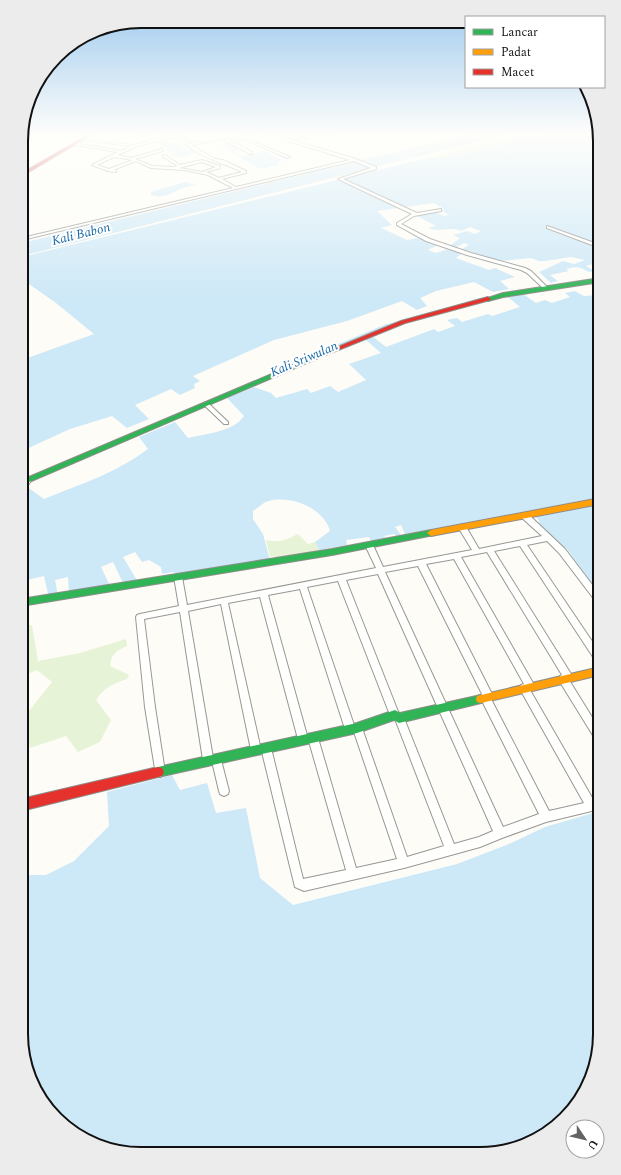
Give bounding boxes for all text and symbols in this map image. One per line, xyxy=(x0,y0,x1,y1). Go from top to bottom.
legend xyxy=(465,16,605,88)
text: Lancar xyxy=(501,23,538,42)
text: Padat xyxy=(501,43,531,62)
text: Macet xyxy=(501,63,534,82)
water label: Kali Babon xyxy=(50,217,112,251)
water label: Kali Sriwulan xyxy=(267,336,341,382)
north arrow xyxy=(565,1119,605,1159)
text: U xyxy=(583,1136,602,1153)

